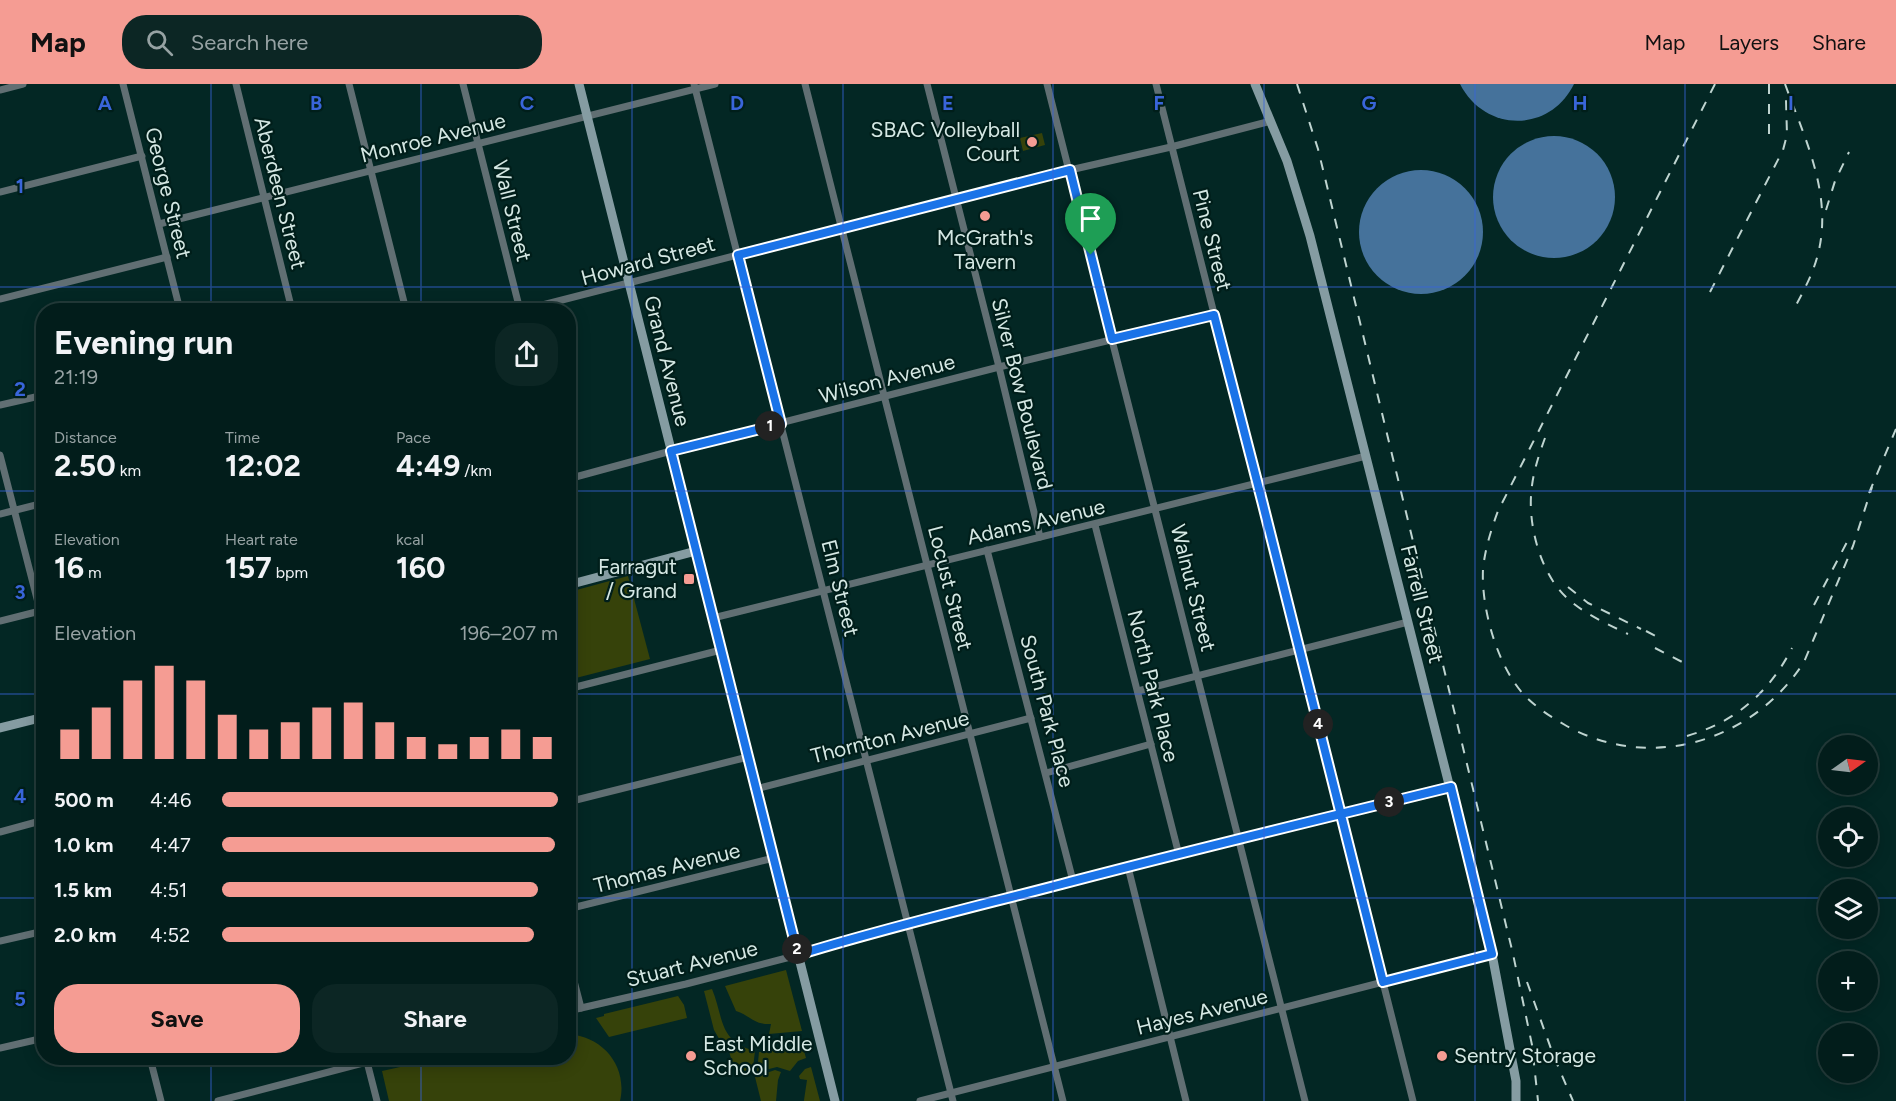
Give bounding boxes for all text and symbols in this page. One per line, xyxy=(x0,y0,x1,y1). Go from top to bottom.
search box xyxy=(122,15,542,69)
text: Map xyxy=(30,25,86,59)
icon: search xyxy=(143,26,176,59)
text: Search here xyxy=(191,29,308,56)
text: Map xyxy=(1645,30,1685,55)
text: Layers xyxy=(1718,30,1779,55)
text: Share xyxy=(1812,30,1866,55)
text: A xyxy=(98,91,113,115)
text: B xyxy=(310,91,322,115)
text: C xyxy=(520,91,534,115)
text: D xyxy=(730,91,744,115)
text: E xyxy=(942,91,954,115)
text: F xyxy=(1153,91,1165,115)
text: G xyxy=(1362,91,1377,115)
text: H xyxy=(1573,91,1588,115)
text: I xyxy=(1788,91,1794,115)
street label: Monroe Avenue xyxy=(358,107,508,168)
street label: Aberdeen Street xyxy=(249,114,312,272)
place label: SBAC Volleyball Court xyxy=(871,117,1020,166)
street label: George Street xyxy=(140,125,197,261)
marker: SBAC Volleyball Court xyxy=(1025,135,1039,149)
street label: Wall Street xyxy=(488,158,537,264)
text: 1 xyxy=(16,174,24,198)
street label: Pine Street xyxy=(1188,186,1237,294)
pin xyxy=(1065,193,1116,255)
icon: arrive xyxy=(1074,202,1107,235)
marker: McGrath's Tavern xyxy=(978,209,992,223)
place label: McGrath's Tavern xyxy=(937,225,1033,274)
street label: Howard Street xyxy=(578,231,718,290)
street label: Grand Avenue xyxy=(639,293,696,429)
street label: Silver Bow Boulevard xyxy=(987,296,1058,492)
text: Evening run xyxy=(54,323,233,362)
button: share xyxy=(495,323,558,386)
street label: Wilson Avenue xyxy=(816,348,958,409)
text: 21:19 xyxy=(54,365,98,389)
text: 2 xyxy=(14,377,26,401)
pin: 1 xyxy=(755,411,785,441)
text: 1 xyxy=(767,416,773,435)
text: Distance xyxy=(54,428,117,447)
text: Time xyxy=(225,428,260,447)
text: Pace xyxy=(396,428,431,447)
text: 2.50 xyxy=(54,447,116,484)
text: 12:02 xyxy=(225,447,301,484)
text: 4:49 xyxy=(396,447,460,484)
text: km xyxy=(116,461,141,480)
text: /km xyxy=(460,461,492,480)
street label: Adams Avenue xyxy=(964,493,1107,550)
street label: Walnut Street xyxy=(1166,522,1221,654)
street label: Locust Street xyxy=(923,523,978,653)
text: Elevation xyxy=(54,530,120,549)
text: Heart rate xyxy=(225,530,298,549)
text: kcal xyxy=(396,530,424,549)
street label: Elm Street xyxy=(816,537,865,639)
street label: Farrell Street xyxy=(1396,542,1449,666)
text: 16 xyxy=(54,549,84,586)
text: 157 xyxy=(225,549,272,586)
text: 160 xyxy=(396,549,446,586)
place label: Farragut / Grand xyxy=(598,554,677,603)
text: m xyxy=(84,563,102,582)
text: bpm xyxy=(272,563,308,582)
marker: Farragut / Grand xyxy=(682,572,696,586)
text: 3 xyxy=(14,580,26,604)
street label: North Park Place xyxy=(1123,607,1184,765)
text: Elevation xyxy=(54,621,136,645)
text: 196–207 m xyxy=(459,621,558,645)
street label: South Park Place xyxy=(1015,632,1080,790)
street label: Thornton Avenue xyxy=(808,705,972,768)
pin: 4 xyxy=(1303,709,1333,739)
text: 4 xyxy=(1313,714,1323,733)
north arrow xyxy=(1818,735,1878,795)
map controls xyxy=(1818,735,1878,1083)
text: 4 xyxy=(14,784,27,808)
pin: 3 xyxy=(1374,787,1404,817)
text: 500 m xyxy=(54,788,114,812)
text: 4:46 xyxy=(150,788,191,812)
text: 3 xyxy=(1385,792,1393,811)
button: locate xyxy=(1818,807,1878,867)
text: 1.0 km xyxy=(54,833,113,857)
text: 4:47 xyxy=(150,833,191,857)
street label: Thomas Avenue xyxy=(591,837,743,898)
text: 1.5 km xyxy=(54,878,112,902)
text: 4:51 xyxy=(150,878,187,902)
button: layers xyxy=(1818,879,1878,939)
text: 2.0 km xyxy=(54,923,116,947)
text: 4:52 xyxy=(150,923,190,947)
pin: 2 xyxy=(782,934,812,964)
street label: Stuart Avenue xyxy=(624,935,760,992)
text: 2 xyxy=(792,939,802,958)
button: + xyxy=(1818,951,1878,1011)
street label: Hayes Avenue xyxy=(1134,983,1270,1040)
button: Save xyxy=(54,984,300,1053)
button: Share xyxy=(312,984,558,1053)
text: 5 xyxy=(14,987,26,1011)
button: − xyxy=(1818,1023,1878,1083)
place label: East Middle School xyxy=(703,1031,812,1080)
place label: Sentry Storage xyxy=(1454,1043,1596,1068)
marker: East Middle School xyxy=(684,1049,698,1063)
marker: Sentry Storage xyxy=(1435,1049,1449,1063)

